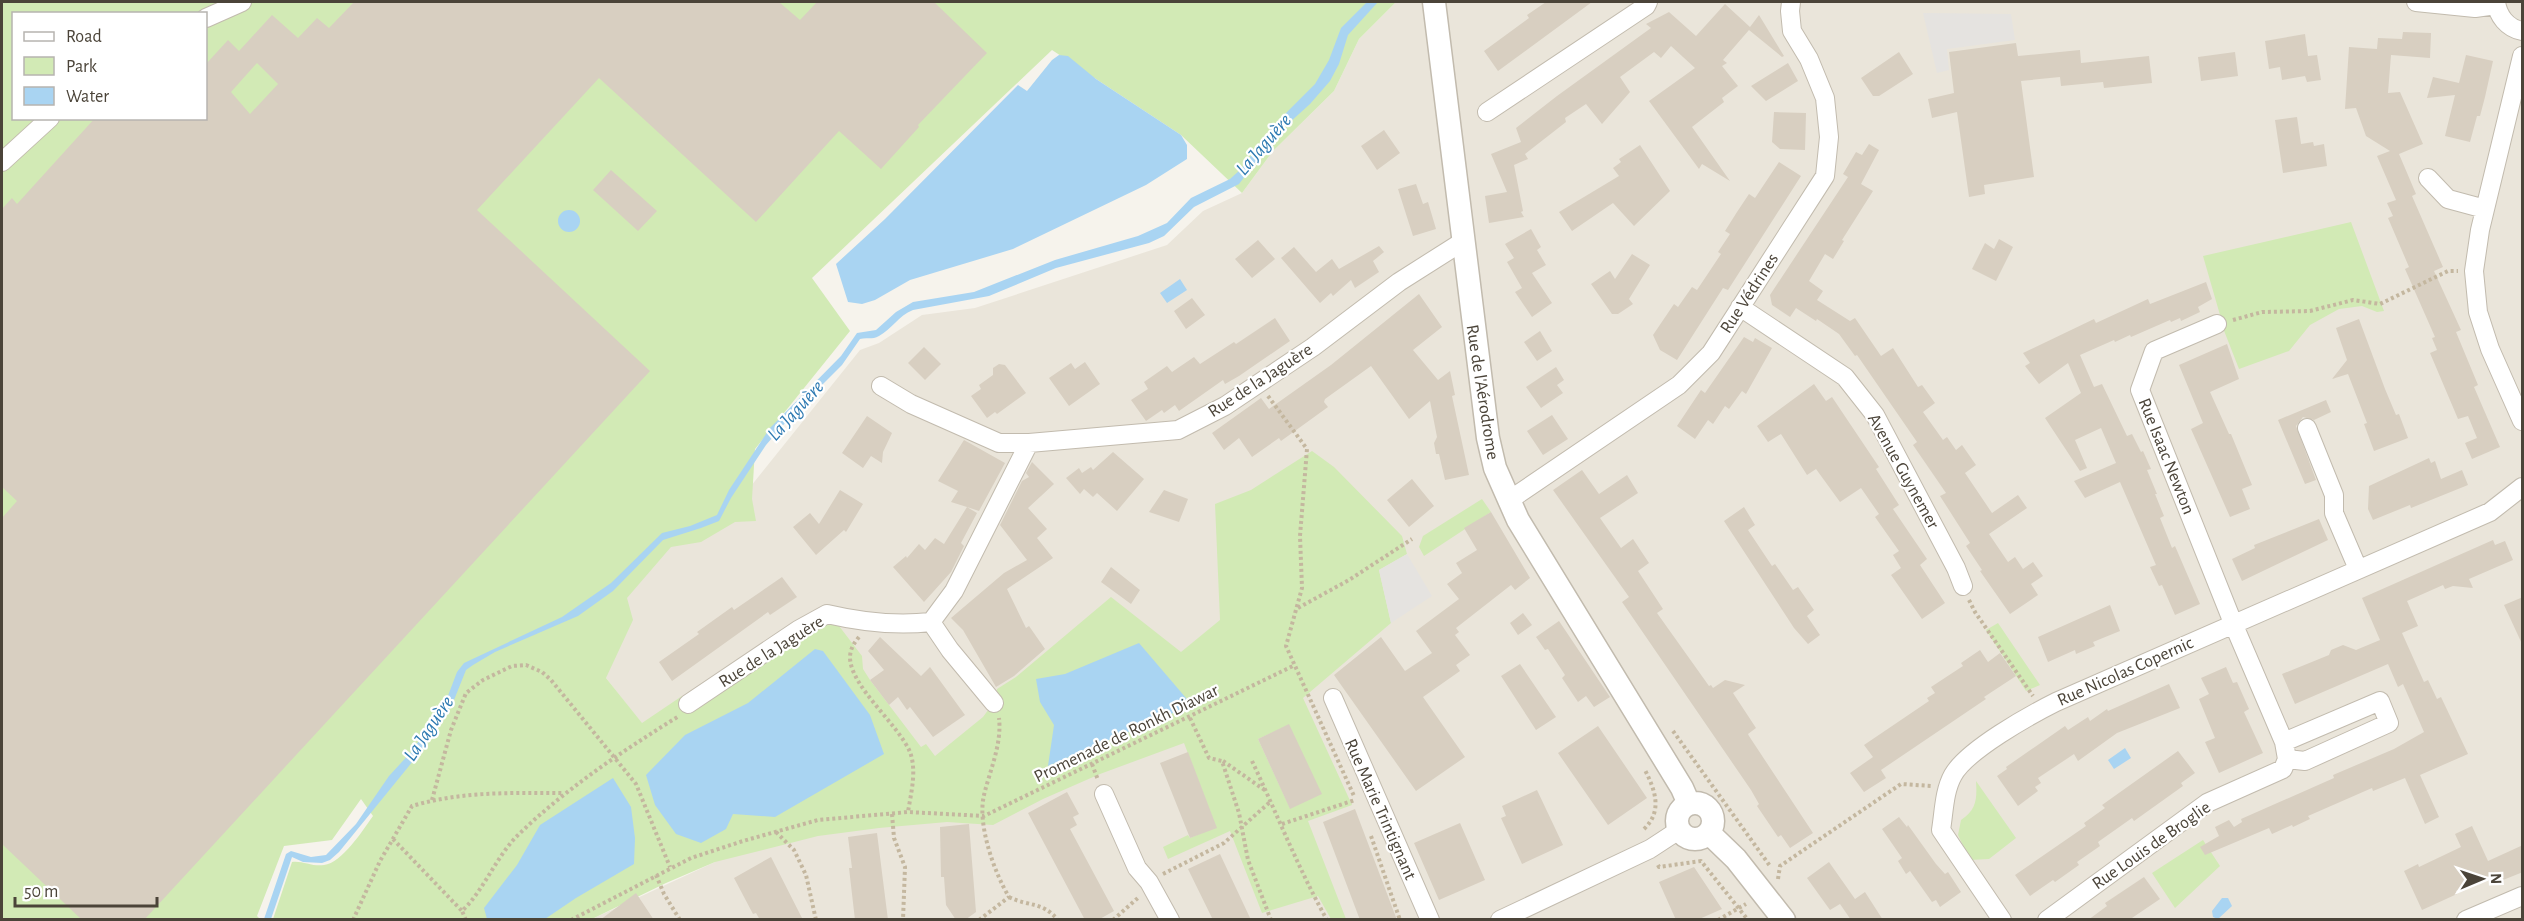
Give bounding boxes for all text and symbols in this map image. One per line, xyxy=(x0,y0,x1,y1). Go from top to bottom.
legend xyxy=(12,12,207,120)
text: Road xyxy=(66,28,102,46)
text: Park xyxy=(66,58,98,76)
text: Water xyxy=(66,88,109,106)
water label: La Jaguère xyxy=(1232,110,1296,179)
street label: Rue Védrines xyxy=(1717,250,1782,337)
street label: Rue de l'Aérodrome xyxy=(1462,323,1502,461)
street label: Rue de la Jaguère xyxy=(1205,341,1316,421)
water label: La Jaguère xyxy=(764,376,828,445)
street label: Rue Isaac Newton xyxy=(2135,396,2198,517)
street label: Avenue Guynemer xyxy=(1864,411,1942,532)
street label: Rue de la Jaguère xyxy=(716,612,827,691)
street label: Rue Nicolas Copernic xyxy=(2055,634,2196,710)
street label: Promenade de Ronkh Diawar xyxy=(1031,681,1222,786)
water label: La Jaguère xyxy=(400,692,458,765)
street label: Rue Marie Trintignant xyxy=(1341,736,1419,883)
street label: Rue Louis de Broglie xyxy=(2089,798,2214,893)
north arrow xyxy=(2452,849,2512,909)
scale bar xyxy=(15,870,158,908)
text: N xyxy=(2488,873,2504,884)
text: 50 m xyxy=(24,883,58,901)

